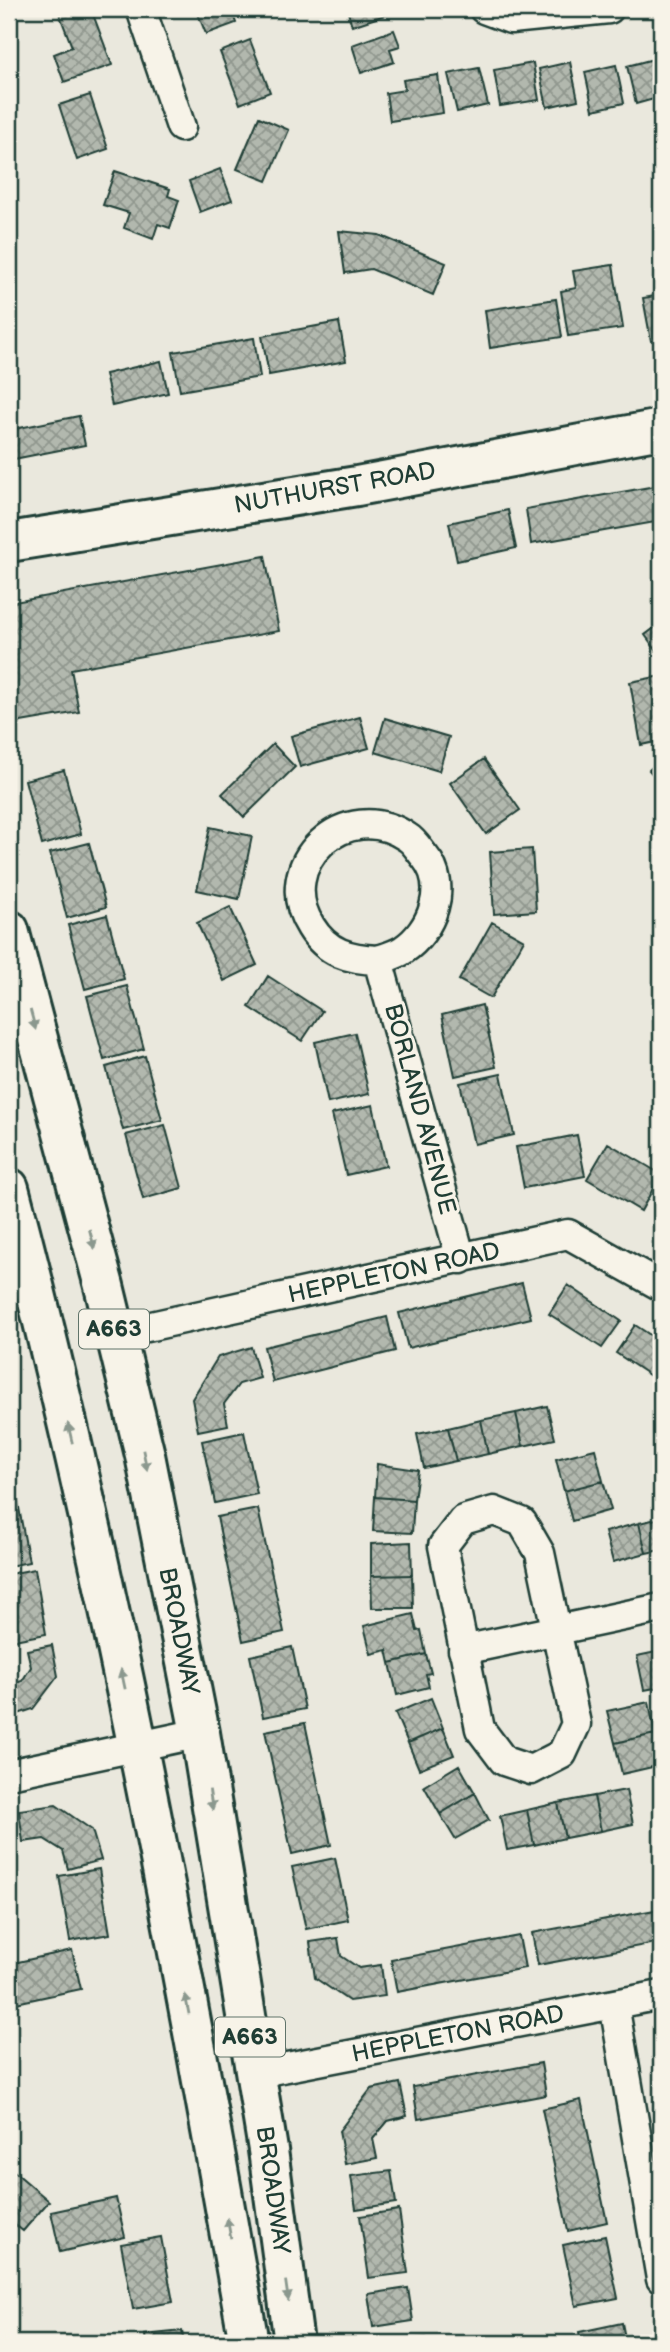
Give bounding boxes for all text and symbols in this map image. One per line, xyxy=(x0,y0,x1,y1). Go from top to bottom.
street label: NUTHURST ROAD xyxy=(232,456,438,520)
street label: BORLAND AVENUE xyxy=(378,1000,462,1218)
one-way arrow xyxy=(28,1009,39,1031)
one-way arrow xyxy=(87,1229,98,1251)
street label: HEPPLETON ROAD xyxy=(286,1236,502,1310)
road number: A663 xyxy=(79,1310,149,1348)
one-way arrow xyxy=(64,1422,75,1444)
one-way arrow xyxy=(140,1449,151,1471)
street label: BROADWAY xyxy=(152,1565,206,1698)
one-way arrow xyxy=(117,1668,128,1690)
one-way arrow xyxy=(206,1789,217,1811)
one-way arrow xyxy=(181,1993,192,2015)
street label: HEPPLETON ROAD xyxy=(349,1999,567,2069)
road number: A663 xyxy=(215,2018,285,2056)
street label: BROADWAY xyxy=(250,2124,296,2257)
one-way arrow xyxy=(223,2217,234,2239)
one-way arrow xyxy=(281,2280,292,2302)

